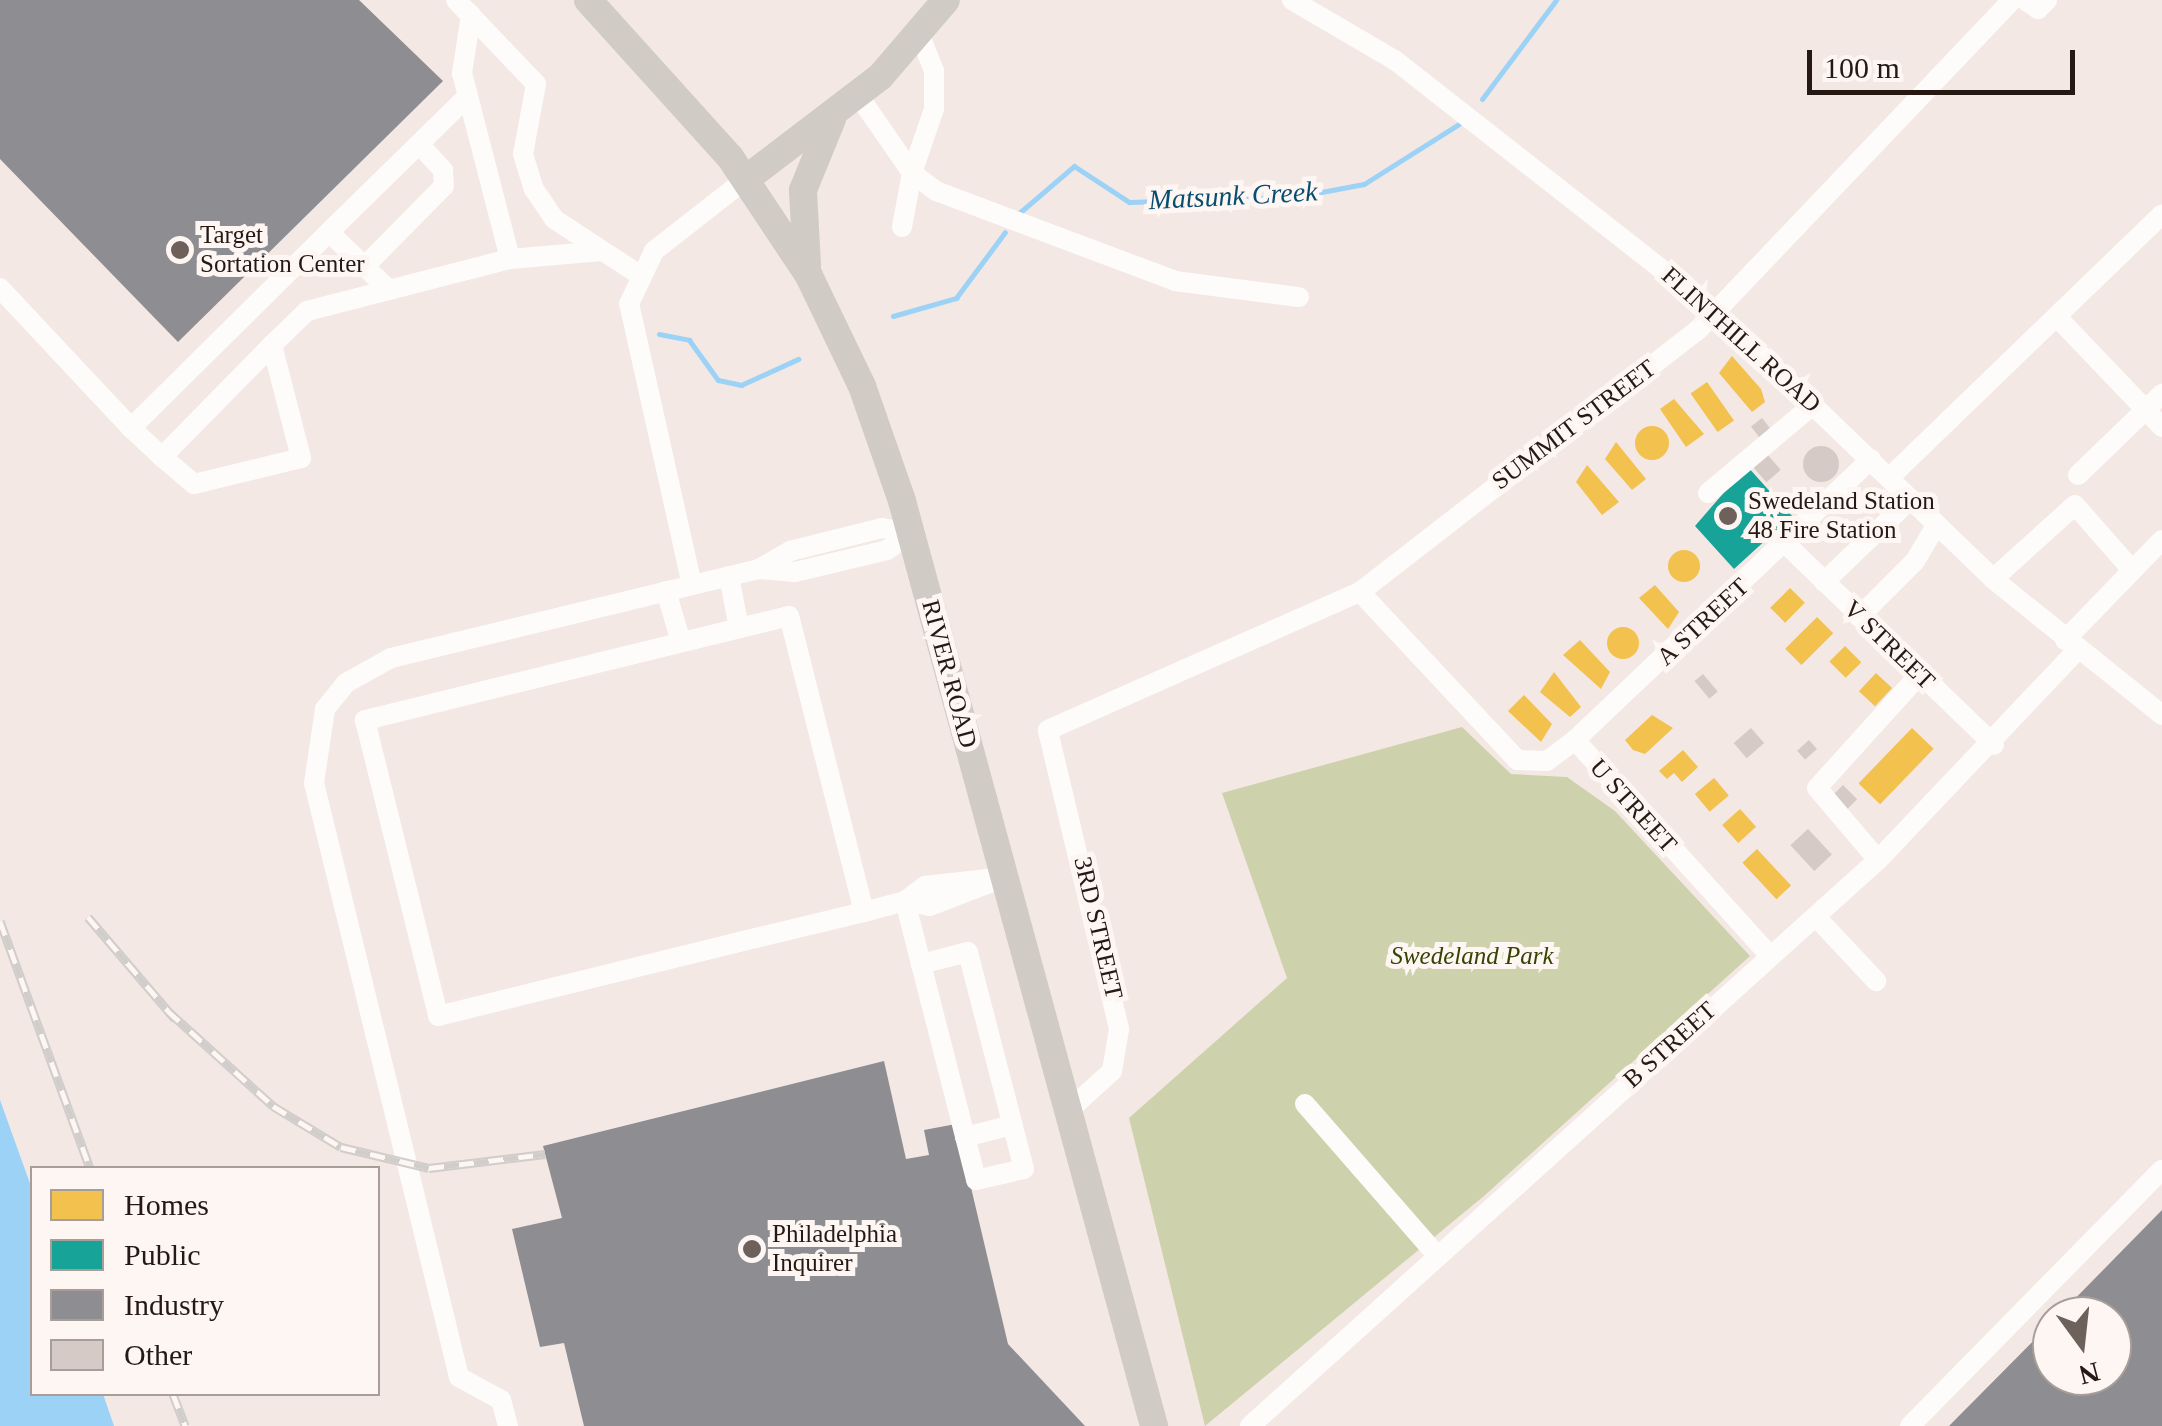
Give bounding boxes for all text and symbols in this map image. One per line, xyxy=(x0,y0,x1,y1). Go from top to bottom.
scale bar xyxy=(1812,30,2080,92)
text: 100 m xyxy=(1824,51,1900,84)
water label: Matsunk Creek xyxy=(1148,175,1318,217)
place label: Target Sortation Center xyxy=(200,221,365,280)
marker: Target Sortation Center xyxy=(169,239,191,261)
street label: FLINTHILL ROAD xyxy=(1655,260,1827,420)
street label: SUMMIT STREET xyxy=(1486,353,1662,497)
place label: Swedeland Station 48 Fire Station xyxy=(1748,487,1935,546)
marker: Swedeland Station 48 Fire Station xyxy=(1717,505,1739,527)
street label: A STREET xyxy=(1650,571,1756,673)
street label: V STREET xyxy=(1837,594,1941,696)
street label: RIVER ROAD xyxy=(915,597,983,751)
street label: U STREET xyxy=(1583,753,1683,859)
street label: 3RD STREET xyxy=(1067,854,1129,1002)
park label: Swedeland Park xyxy=(1390,941,1554,971)
street label: B STREET xyxy=(1617,996,1723,1094)
legend xyxy=(30,1166,380,1396)
text: Homes xyxy=(124,1188,209,1221)
place label: Philadelphia Inquirer xyxy=(772,1220,897,1279)
text: Public xyxy=(124,1238,201,1271)
marker: Philadelphia Inquirer xyxy=(741,1238,763,1260)
text: Industry xyxy=(124,1288,224,1321)
north arrow xyxy=(2032,1296,2132,1396)
text: Other xyxy=(124,1338,192,1371)
text: N xyxy=(2076,1356,2103,1391)

